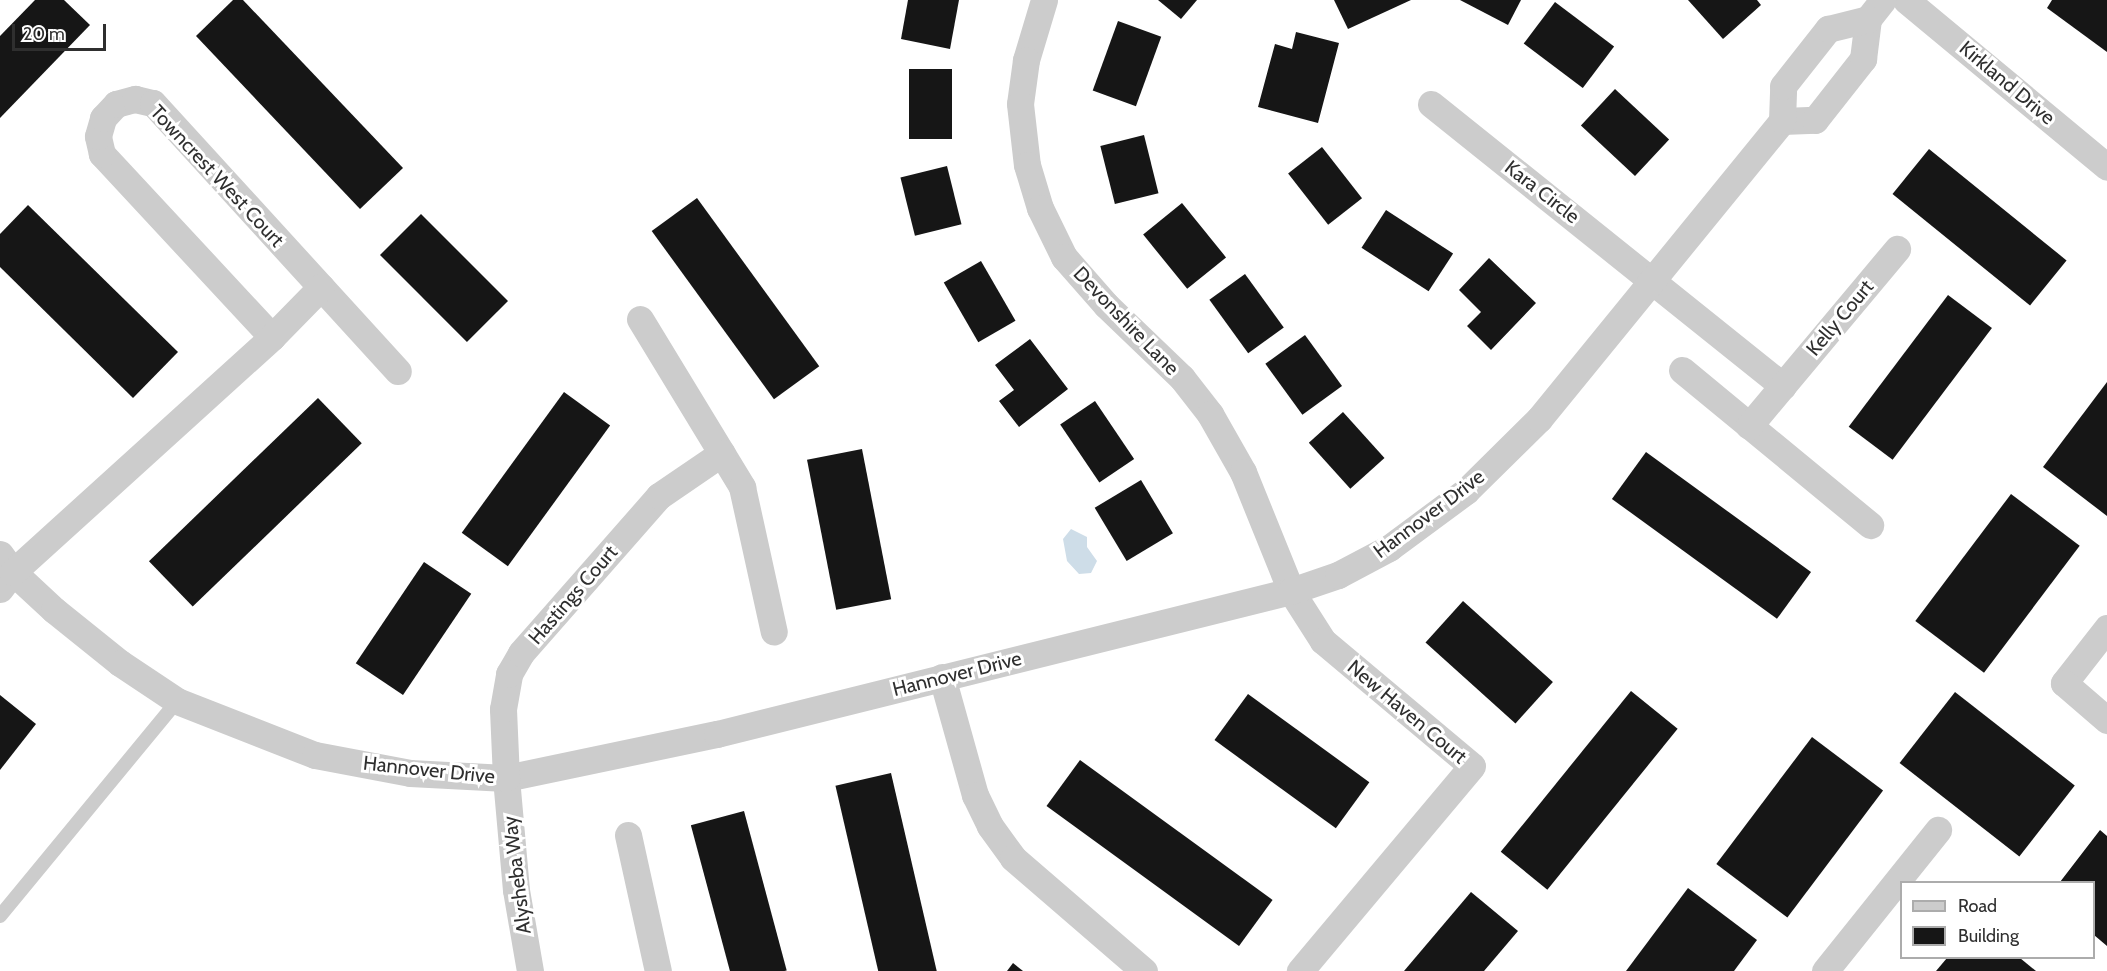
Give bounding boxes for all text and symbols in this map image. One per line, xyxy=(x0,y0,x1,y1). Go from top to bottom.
scale bar xyxy=(15,12,110,50)
text: 20 m xyxy=(23,23,65,45)
street label: Kirkland Drive xyxy=(1954,36,2060,130)
street label: Towncrest West Court xyxy=(145,100,289,252)
street label: Kara Circle xyxy=(1500,155,1584,229)
street label: Devonshire Lane xyxy=(1068,262,1184,380)
street label: Kelly Court xyxy=(1801,275,1879,361)
street label: Hannover Drive xyxy=(1369,465,1489,563)
street label: Hastings Court xyxy=(524,541,622,649)
street label: Hannover Drive xyxy=(890,646,1024,702)
street label: New Haven Court xyxy=(1342,655,1472,769)
street label: Hannover Drive xyxy=(362,751,496,789)
street label: Alysheba Way xyxy=(498,815,536,935)
legend xyxy=(1900,881,2095,959)
text: Road xyxy=(1958,895,1997,917)
text: Building xyxy=(1958,925,2019,947)

